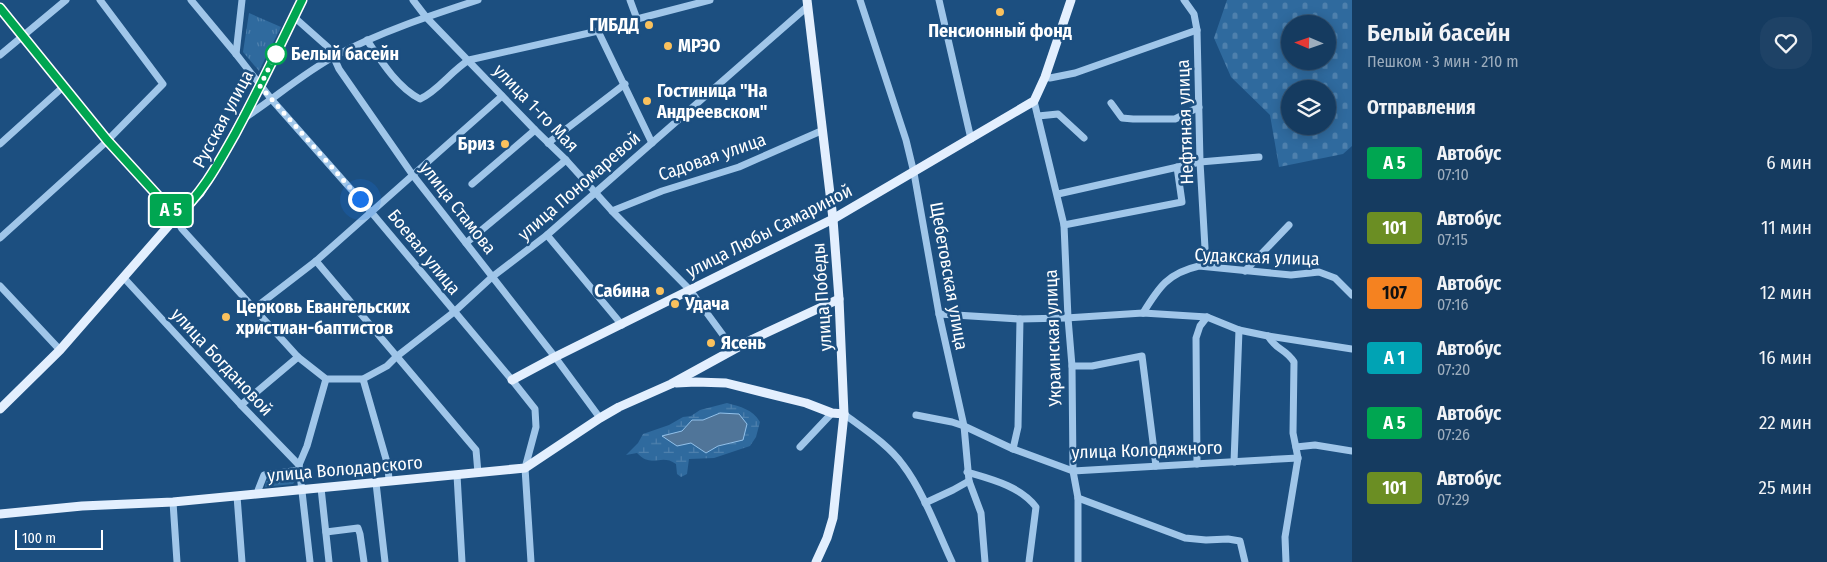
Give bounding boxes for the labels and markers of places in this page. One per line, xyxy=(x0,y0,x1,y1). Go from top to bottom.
marker: Пенсионный фонд xyxy=(994,6,1006,18)
place label: ГИБДД xyxy=(589,14,640,36)
marker: ГИБДД xyxy=(643,19,655,31)
place label: Пенсионный фонд xyxy=(928,20,1072,42)
place label: МРЭО xyxy=(678,35,720,57)
marker: МРЭО xyxy=(662,40,674,52)
marker: Белый басейн xyxy=(265,43,287,65)
place label: Белый басейн xyxy=(291,43,399,65)
place label: Гостиница "На Андреевском" xyxy=(656,80,767,123)
marker: Гостиница "На Андреевском" xyxy=(641,95,653,107)
place label: Бриз xyxy=(458,133,495,155)
marker: Бриз xyxy=(499,138,511,150)
place label: Сабина xyxy=(594,280,650,302)
marker: Сабина xyxy=(654,285,666,297)
place label: Удача xyxy=(684,293,730,315)
place label: Церковь Евангельских христиан-баптистов xyxy=(235,296,411,339)
marker: Удача xyxy=(669,298,681,310)
marker: Церковь Евангельских христиан-баптистов xyxy=(220,311,232,323)
place label: Ясень xyxy=(721,332,766,354)
marker: Ясень xyxy=(705,337,717,349)

